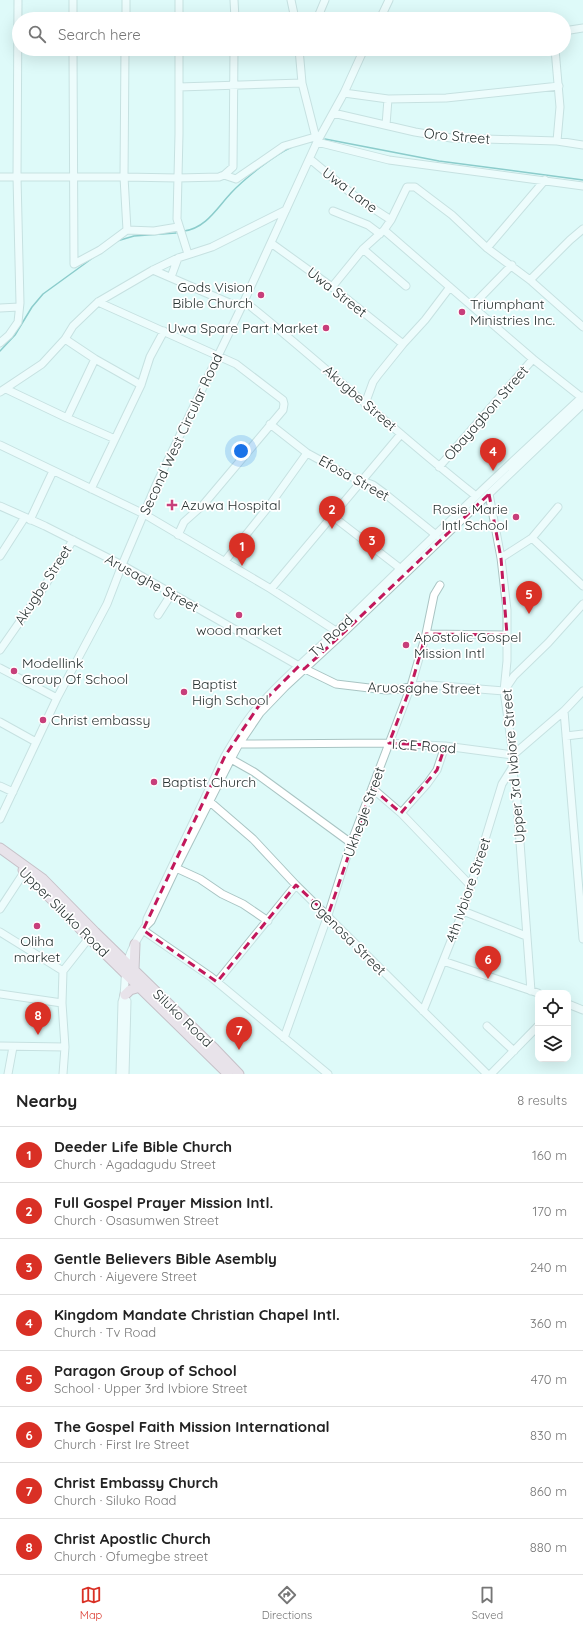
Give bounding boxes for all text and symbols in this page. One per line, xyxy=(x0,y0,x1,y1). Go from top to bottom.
search box xyxy=(12,12,571,56)
icon: search xyxy=(26,23,48,45)
text: Search here xyxy=(58,25,141,44)
street label: Oro Street xyxy=(423,124,491,148)
street label: Uwa Lane xyxy=(319,163,381,217)
street label: Uwa Street xyxy=(303,263,371,321)
place label: Gods Vision Bible Church xyxy=(172,278,253,312)
marker: Gods Vision Bible Church xyxy=(256,290,266,300)
place label: Triumphant Ministries Inc. xyxy=(470,295,555,329)
marker: Triumphant Ministries Inc. xyxy=(457,307,467,317)
place label: Uwa Spare Part Market xyxy=(167,319,318,337)
marker: Uwa Spare Part Market xyxy=(321,323,331,333)
street label: Second West Circular Road xyxy=(136,350,226,518)
street label: Akugbe Street xyxy=(320,361,401,435)
street label: Obayagbon Street xyxy=(440,362,532,464)
pin: 4 xyxy=(480,438,506,471)
your location xyxy=(231,441,251,461)
street label: Efosa Street xyxy=(315,451,393,505)
place label: Azuwa Hospital xyxy=(181,496,281,514)
pin: 2 xyxy=(319,496,345,529)
marker: Azuwa Hospital xyxy=(166,499,178,511)
place label: Rosie Marie Intl School xyxy=(433,500,508,534)
marker: Rosie Marie Intl School xyxy=(511,512,521,522)
pin: 3 xyxy=(359,527,385,560)
pin: 1 xyxy=(229,533,255,566)
street label: Akugbe Street xyxy=(11,542,76,628)
street label: Arusaghe Street xyxy=(102,550,202,616)
pin: 5 xyxy=(516,581,542,614)
marker: wood market xyxy=(234,610,244,620)
street label: Tv Road xyxy=(305,611,357,661)
place label: wood market xyxy=(196,621,282,639)
place label: Apostolic Gospel Mission Intl xyxy=(414,628,521,662)
marker: Apostolic Gospel Mission Intl xyxy=(401,640,411,650)
place label: Modellink Group Of School xyxy=(22,654,128,688)
marker: Modellink Group Of School xyxy=(9,666,19,676)
place label: Baptist High School xyxy=(192,675,269,709)
street label: Aruosaghe Street xyxy=(367,678,481,698)
marker: Baptist High School xyxy=(179,687,189,697)
street label: Upper 3rd Ivbiore Street xyxy=(497,688,529,844)
place label: Christ embassy xyxy=(51,711,150,729)
marker: Christ embassy xyxy=(38,715,48,725)
street label: I.C.E Road xyxy=(391,735,457,757)
street label: Ukhegie Street xyxy=(339,764,389,860)
place label: Baptist Church xyxy=(162,773,256,791)
marker: Baptist Church xyxy=(149,777,159,787)
street label: 4th Ivbiore Street xyxy=(442,835,494,945)
street label: Upper Siluko Road xyxy=(15,863,113,961)
street label: Ogenosa Street xyxy=(306,895,390,979)
marker: Oliha market xyxy=(32,921,42,931)
place label: Oliha market xyxy=(14,932,60,966)
pin: 6 xyxy=(475,946,501,979)
street label: Siluko Road xyxy=(149,985,217,1051)
map controls xyxy=(535,990,571,1062)
button: locate xyxy=(535,990,571,1026)
pin: 8 xyxy=(25,1002,51,1035)
pin: 7 xyxy=(226,1017,252,1050)
button: layers xyxy=(535,1026,571,1062)
text: Nearby xyxy=(16,1090,77,1111)
text: 8 results xyxy=(517,1092,567,1108)
text: Deeder Life Bible Church xyxy=(54,1137,232,1156)
text: 1 xyxy=(26,1147,32,1163)
text: 160 m xyxy=(532,1147,567,1163)
text: Church · Agadagudu Street xyxy=(54,1156,216,1172)
text: Full Gospel Prayer Mission Intl. xyxy=(54,1193,273,1212)
text: 2 xyxy=(25,1203,33,1219)
text: 170 m xyxy=(532,1203,567,1219)
text: Church · Osasumwen Street xyxy=(54,1212,219,1228)
text: Gentle Believers Bible Asembly xyxy=(54,1249,277,1268)
text: 3 xyxy=(26,1259,32,1275)
text: 240 m xyxy=(530,1259,567,1275)
text: Church · Aiyevere Street xyxy=(54,1268,197,1284)
text: Kingdom Mandate Christian Chapel Intl. xyxy=(54,1305,340,1324)
text: 4 xyxy=(25,1315,33,1331)
text: 360 m xyxy=(530,1315,567,1331)
text: Church · Tv Road xyxy=(54,1324,156,1340)
text: Paragon Group of School xyxy=(54,1361,237,1380)
text: 5 xyxy=(25,1371,33,1387)
text: 470 m xyxy=(531,1371,567,1387)
text: School · Upper 3rd Ivbiore Street xyxy=(54,1380,247,1396)
text: The Gospel Faith Mission International xyxy=(54,1417,330,1436)
text: 6 xyxy=(25,1427,33,1443)
text: 830 m xyxy=(530,1427,567,1443)
text: Church · First Ire Street xyxy=(54,1436,189,1452)
text: Christ Embassy Church xyxy=(54,1473,218,1492)
text: 7 xyxy=(25,1483,33,1499)
text: 860 m xyxy=(530,1483,567,1499)
text: Church · Siluko Road xyxy=(54,1492,176,1508)
text: Christ Apostlic Church xyxy=(54,1529,211,1548)
text: 8 xyxy=(25,1539,33,1555)
text: 880 m xyxy=(530,1539,567,1555)
text: Church · Ofumegbe street xyxy=(54,1548,208,1564)
tab: Map xyxy=(80,1584,102,1622)
tab: Directions xyxy=(262,1584,312,1622)
tab: Saved xyxy=(472,1584,503,1622)

